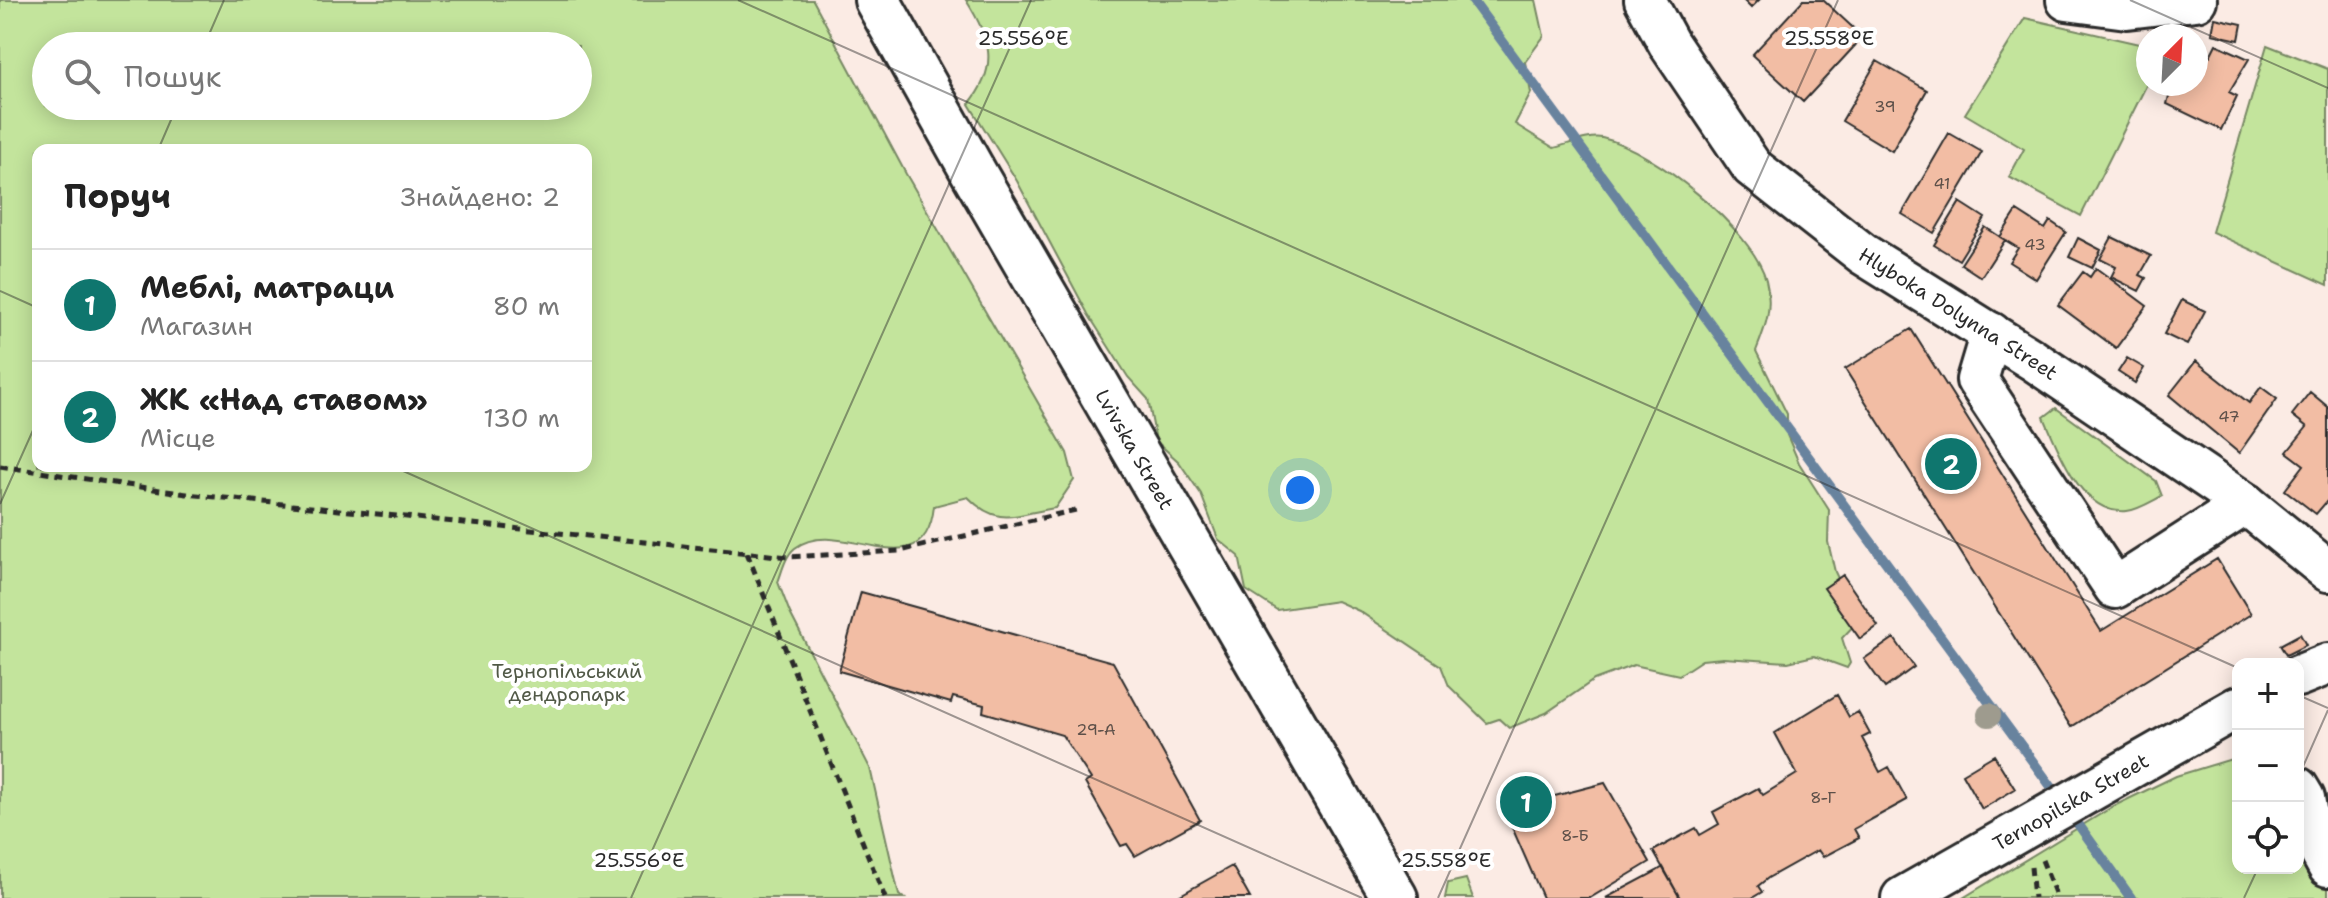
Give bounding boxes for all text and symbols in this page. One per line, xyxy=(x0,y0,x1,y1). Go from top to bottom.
north arrow xyxy=(2136,24,2208,96)
text: 25.556°E xyxy=(978,25,1068,51)
text: 25.558°E xyxy=(1784,25,1874,51)
search box xyxy=(32,32,592,120)
icon: search xyxy=(60,54,104,98)
text: Пошук xyxy=(124,56,221,97)
house number: 39 xyxy=(1874,96,1896,117)
text: Поруч xyxy=(64,173,171,219)
house number: 41 xyxy=(1933,173,1951,194)
text: Знайдено: 2 xyxy=(401,179,560,214)
house number: 43 xyxy=(2024,234,2046,255)
street label: Hlyboka Dolynna Street xyxy=(1854,242,2063,386)
text: Меблі, матраци xyxy=(140,267,394,308)
text: 1 xyxy=(84,288,96,323)
text: 80 m xyxy=(493,288,560,323)
text: Магазин xyxy=(140,308,253,343)
text: ЖК «Над ставом» xyxy=(140,379,428,420)
street label: Lvivska Street xyxy=(1089,385,1180,514)
text: 2 xyxy=(81,400,99,435)
text: 130 m xyxy=(483,400,560,435)
house number: 47 xyxy=(2218,406,2240,427)
text: Місце xyxy=(140,420,216,455)
pin: 2 xyxy=(1925,434,1977,494)
your location xyxy=(1280,470,1320,510)
park label: Тернопільський дендропарк xyxy=(492,658,642,707)
map controls xyxy=(2232,658,2304,874)
button: + xyxy=(2232,658,2304,730)
house number: 29-А xyxy=(1076,719,1116,740)
button: − xyxy=(2232,730,2304,802)
street label: Ternopilska Street xyxy=(1988,748,2153,857)
pin: 1 xyxy=(1500,772,1552,832)
house number: 8-Г xyxy=(1810,787,1836,808)
button: locate xyxy=(2232,802,2304,874)
house number: 8-Б xyxy=(1561,825,1589,846)
text: 25.556°E xyxy=(594,847,684,873)
text: 25.558°E xyxy=(1401,847,1491,873)

